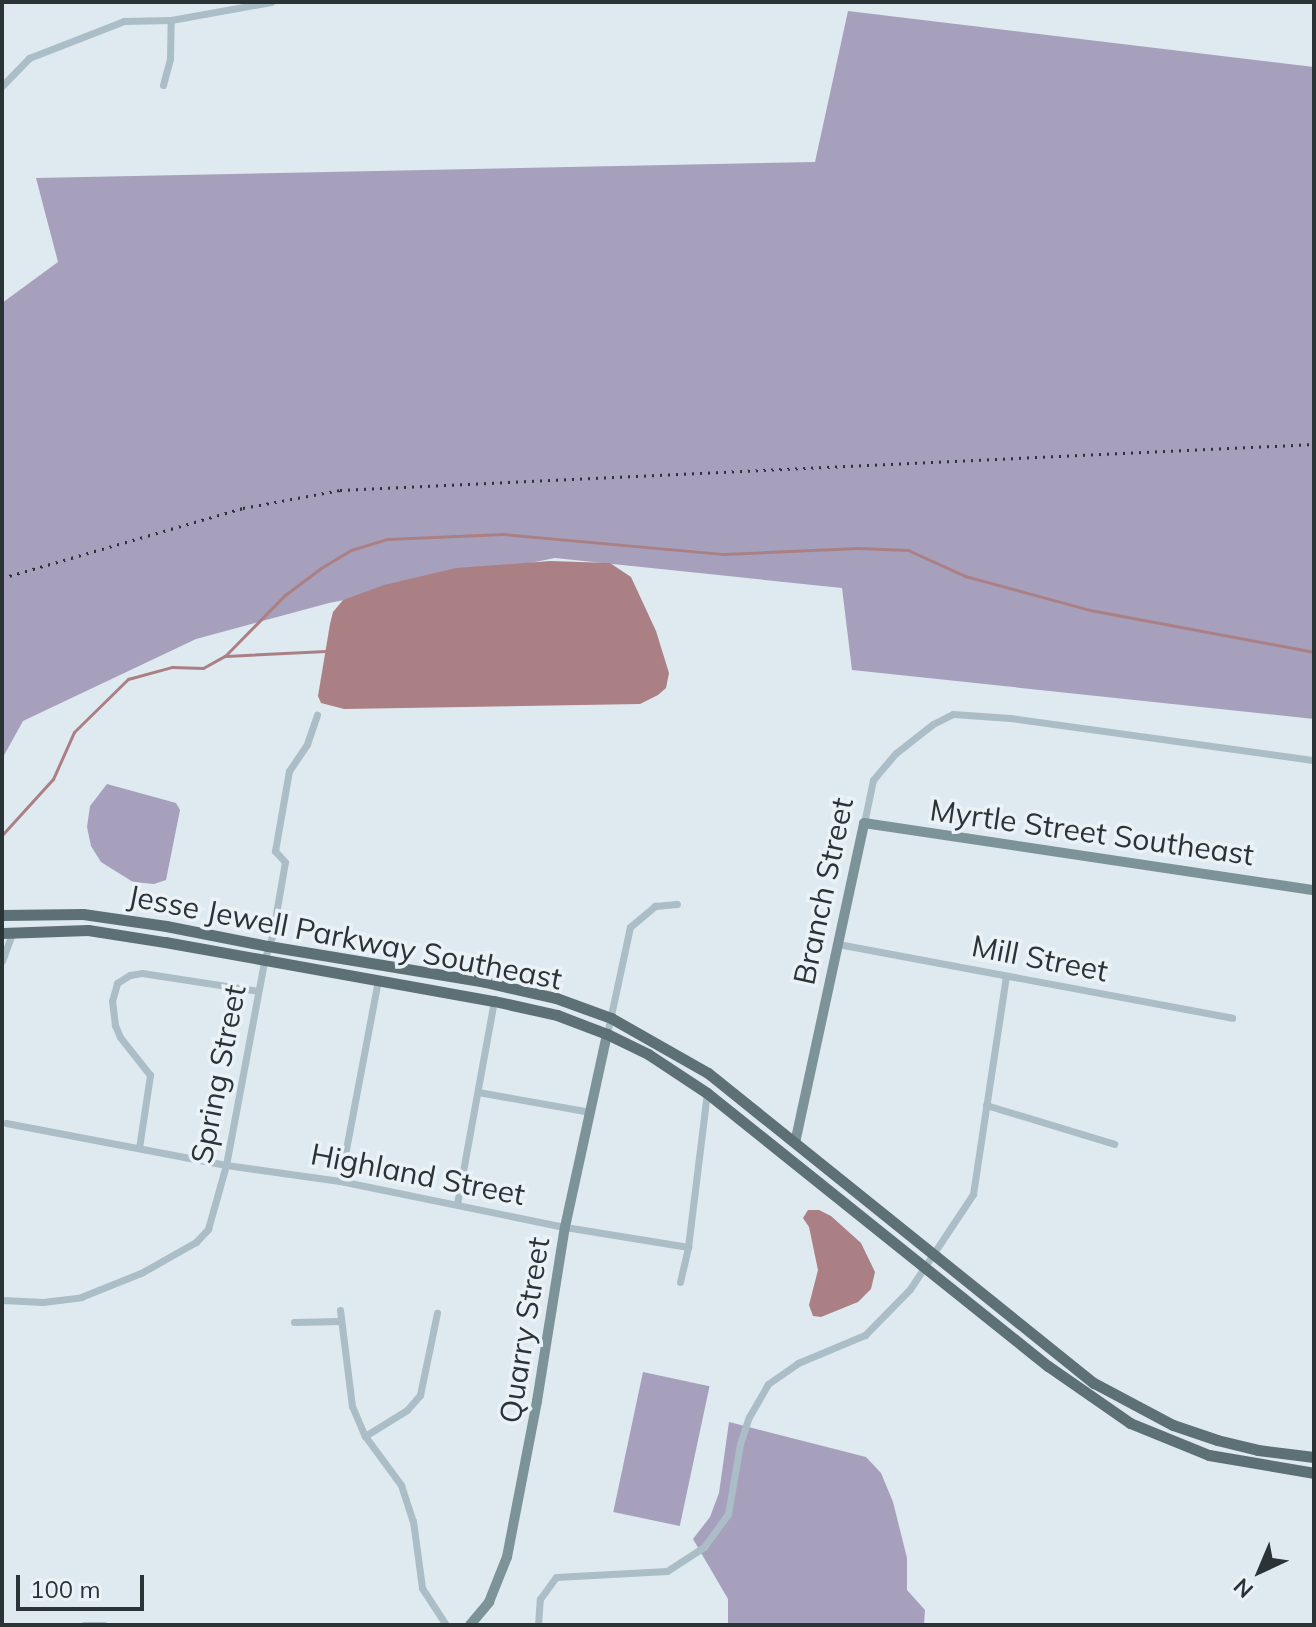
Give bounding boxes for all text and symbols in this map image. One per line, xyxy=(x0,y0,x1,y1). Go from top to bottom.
street label: Myrtle Street Southeast xyxy=(928,791,1256,873)
street label: Branch Street xyxy=(786,794,860,988)
street label: Jesse Jewell Parkway Southeast xyxy=(125,877,565,997)
street label: Mill Street xyxy=(969,927,1111,989)
street label: Spring Street xyxy=(183,982,253,1166)
street label: Highland Street xyxy=(308,1136,528,1212)
street label: Quarry Street xyxy=(492,1234,556,1426)
north arrow xyxy=(1220,1531,1300,1611)
scale bar xyxy=(20,1559,148,1609)
text: N xyxy=(1228,1572,1259,1604)
text: 100 m xyxy=(30,1574,101,1604)

